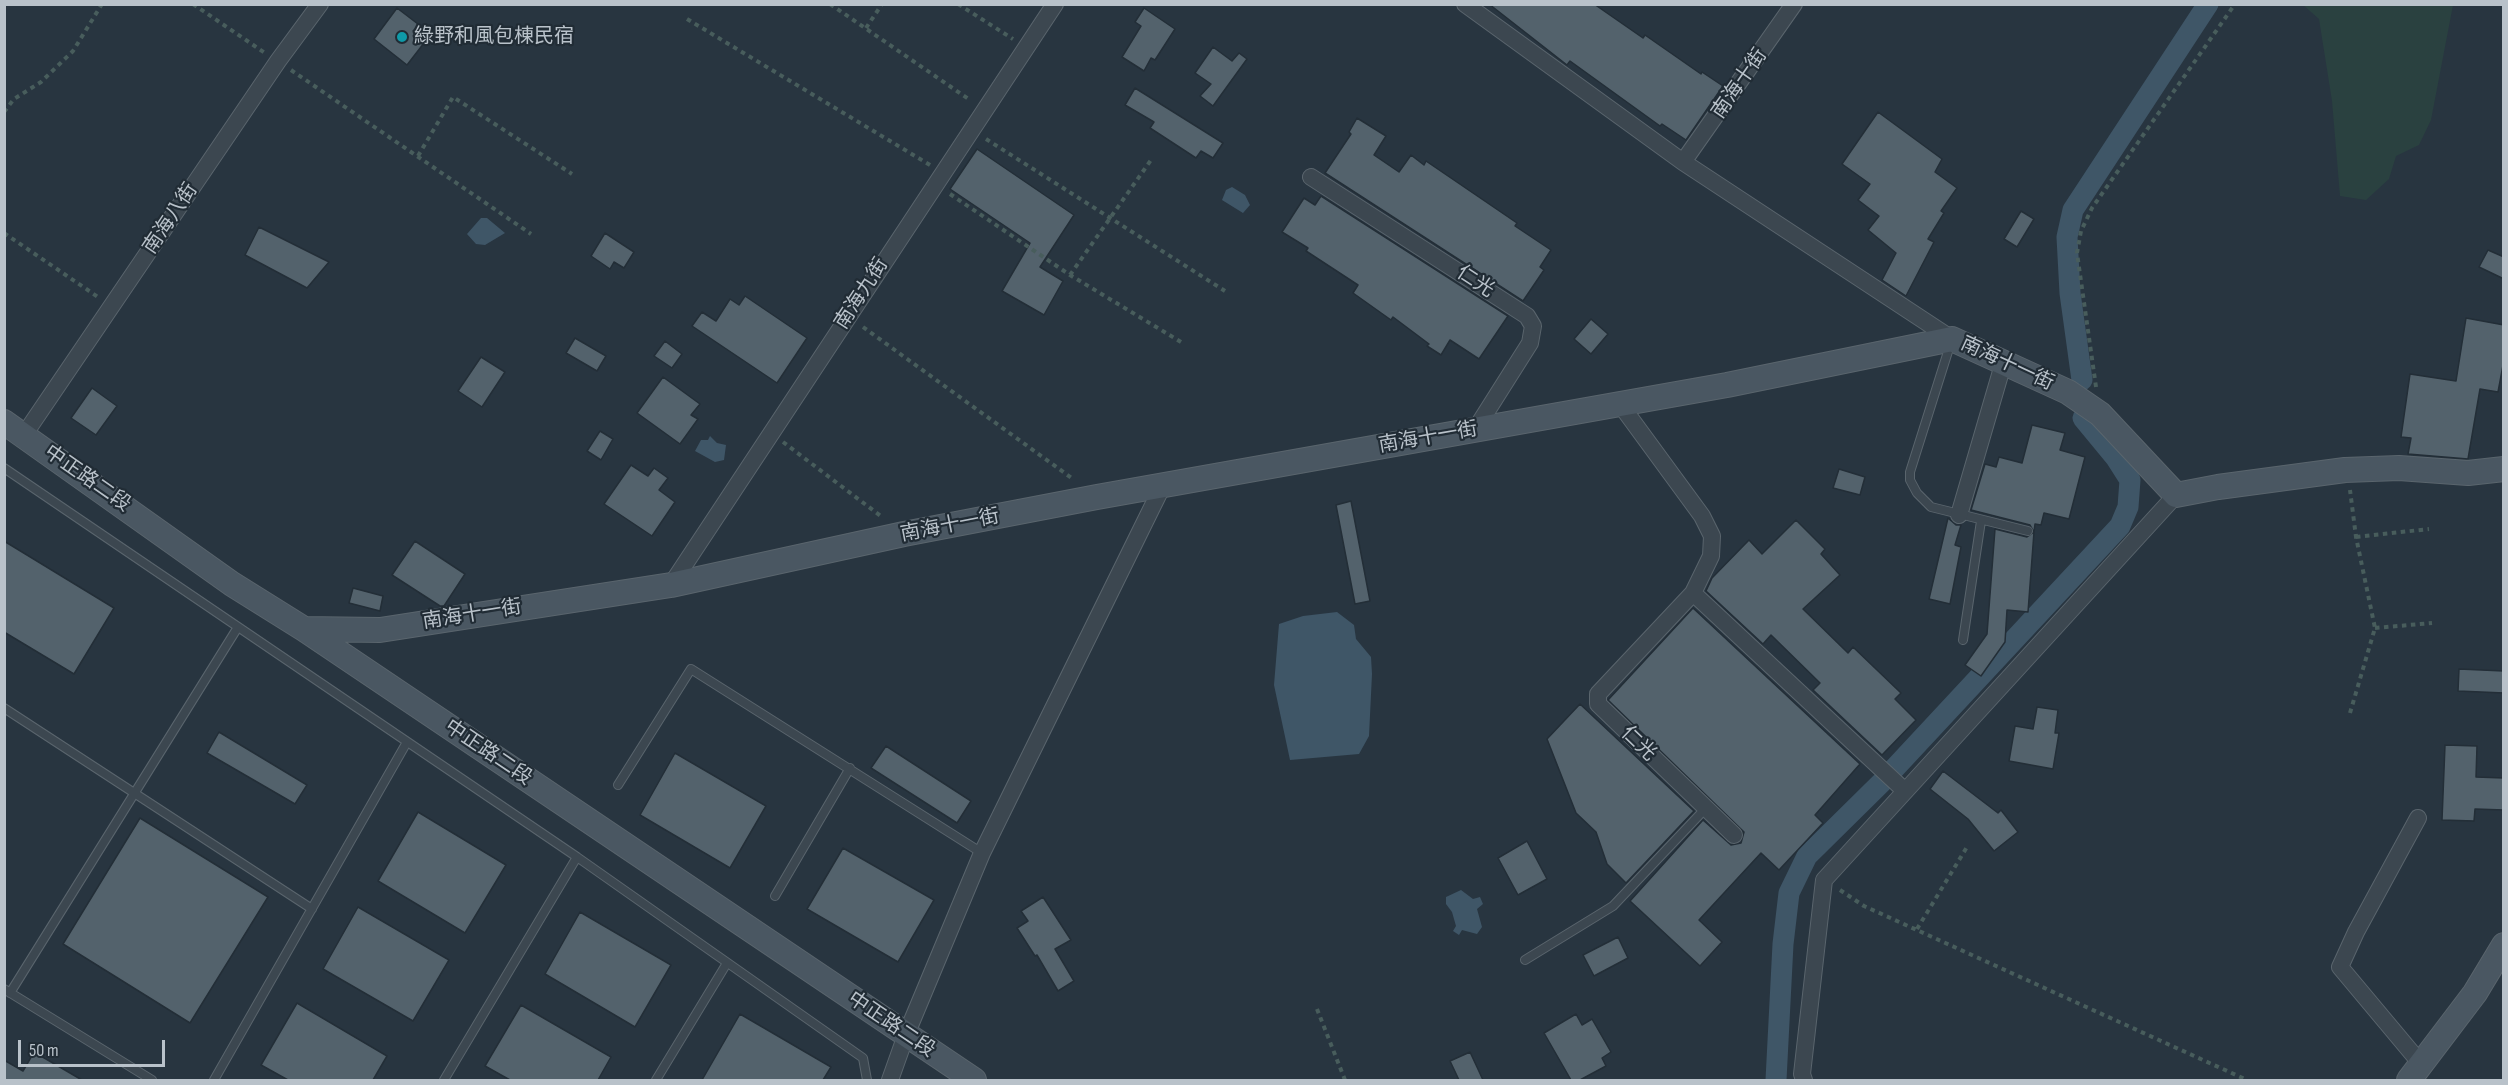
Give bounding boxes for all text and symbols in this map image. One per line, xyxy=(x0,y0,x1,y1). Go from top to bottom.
place label: 綠野和風包棟民宿 xyxy=(414,25,574,49)
marker: 綠野和風包棟民宿 xyxy=(395,30,409,44)
street label: 南海十街 xyxy=(1707,44,1773,124)
street label: 南海八街 xyxy=(139,179,203,259)
street label: 南海九街 xyxy=(830,254,894,334)
street label: 仁光 xyxy=(1452,261,1498,303)
street label: 南海十一街 xyxy=(1957,332,2057,396)
street label: 南海十一街 xyxy=(1377,417,1479,459)
street label: 中正路二段 xyxy=(39,440,135,518)
street label: 南海十一街 xyxy=(899,505,1001,547)
street label: 南海十一街 xyxy=(421,595,523,635)
street label: 中正路二段 xyxy=(440,715,536,791)
street label: 仁光 xyxy=(1615,721,1661,767)
street label: 中正路二段 xyxy=(843,987,939,1063)
scale bar xyxy=(21,1028,168,1066)
text: 50 m xyxy=(29,1040,59,1061)

